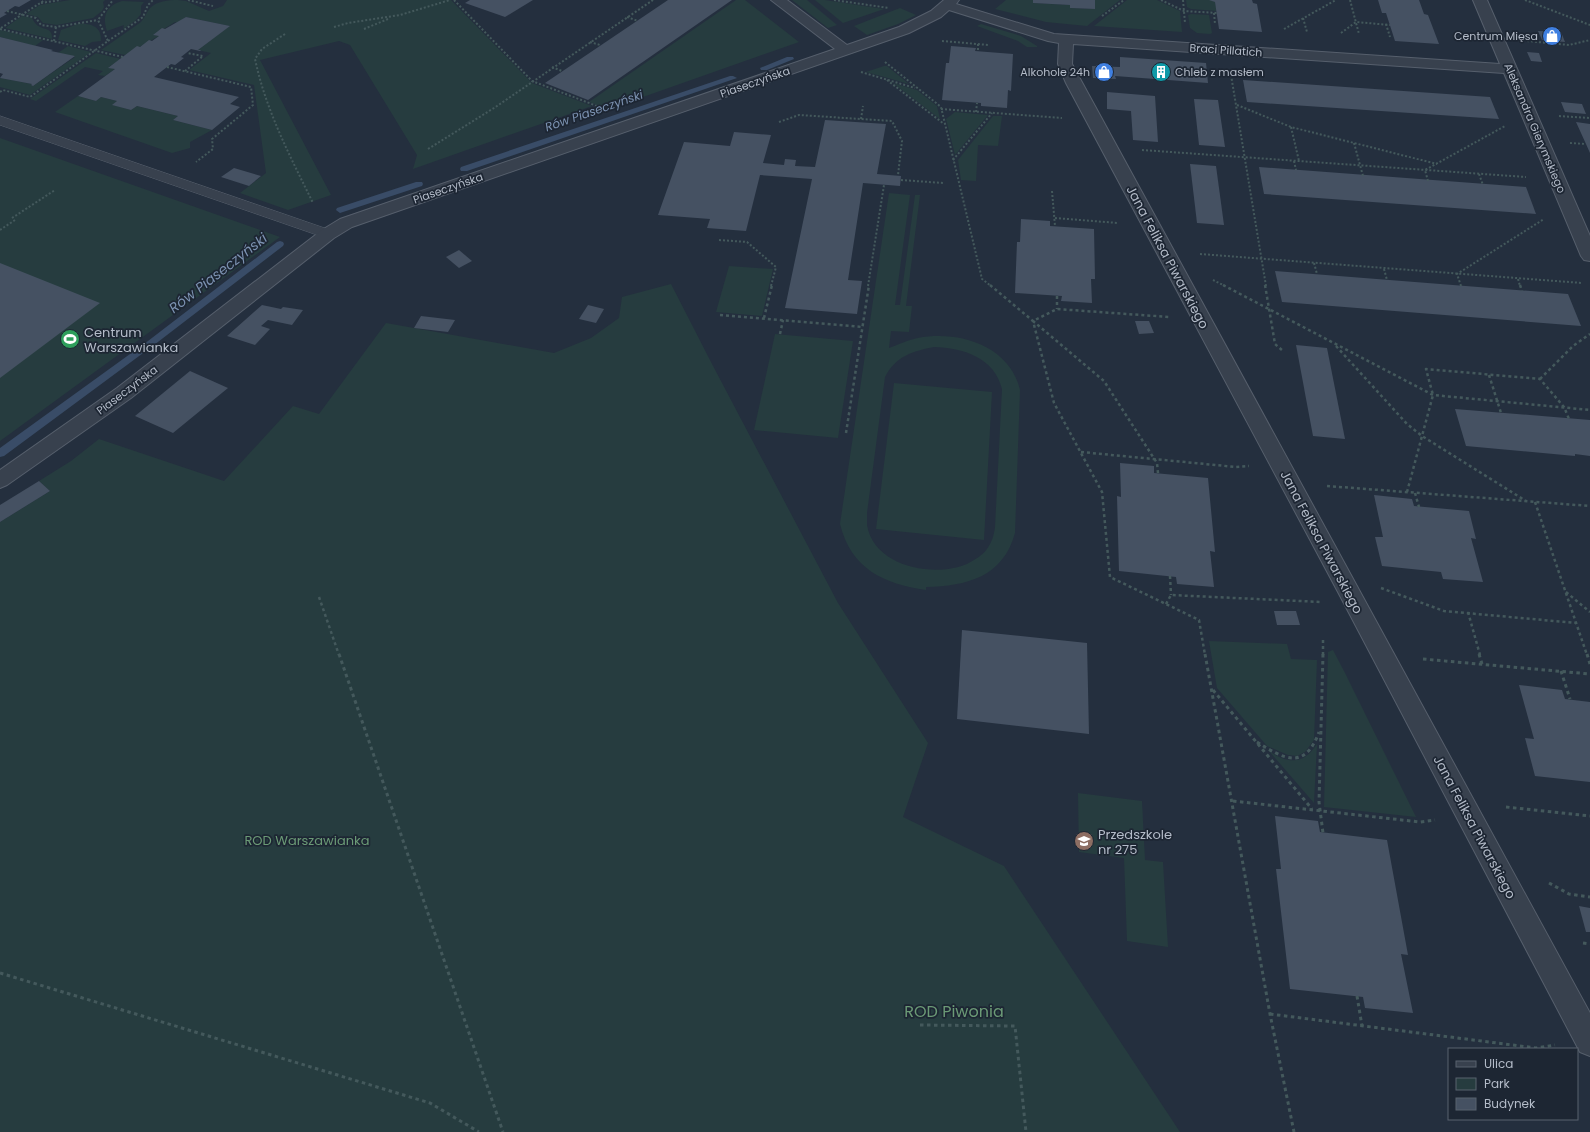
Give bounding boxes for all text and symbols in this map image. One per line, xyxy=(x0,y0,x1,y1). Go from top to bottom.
shop icon: Centrum Mięsa xyxy=(1541,25,1563,47)
place label: Centrum Mięsa xyxy=(1454,28,1538,44)
street label: Braci Pillatich xyxy=(1189,39,1263,61)
shop icon: Alkohole 24h xyxy=(1093,61,1115,83)
building icon: Chleb z masłem xyxy=(1150,61,1172,83)
street label: Aleksandra Gierymskiego xyxy=(1500,61,1570,195)
street label: Piaseczyńska xyxy=(718,63,792,101)
place label: Alkohole 24h xyxy=(1020,64,1090,80)
place label: Chleb z masłem xyxy=(1175,64,1264,80)
water label: Rów Piaseczyński xyxy=(543,85,646,135)
street label: Piaseczyńska xyxy=(411,169,485,207)
street label: Jana Feliksa Piwarskiego xyxy=(1122,182,1213,332)
water label: Rów Piaseczyński xyxy=(165,228,272,318)
place label: Centrum Warszawianka xyxy=(84,323,178,357)
sports icon: Centrum Warszawianka xyxy=(59,328,81,350)
street label: Piaseczyńska xyxy=(93,362,161,418)
street label: Jana Feliksa Piwarskiego xyxy=(1276,467,1367,617)
street label: Jana Feliksa Piwarskiego xyxy=(1429,752,1520,902)
place label: Przedszkole nr 275 xyxy=(1098,825,1172,859)
school or university icon: Przedszkole nr 275 xyxy=(1073,830,1095,852)
park label: ROD Warszawianka xyxy=(244,831,370,850)
park label: ROD Piwonia xyxy=(904,1000,1004,1023)
legend xyxy=(1448,1048,1578,1120)
text: Ulica xyxy=(1484,1055,1513,1072)
text: Park xyxy=(1484,1075,1511,1092)
text: Budynek xyxy=(1484,1095,1536,1112)

